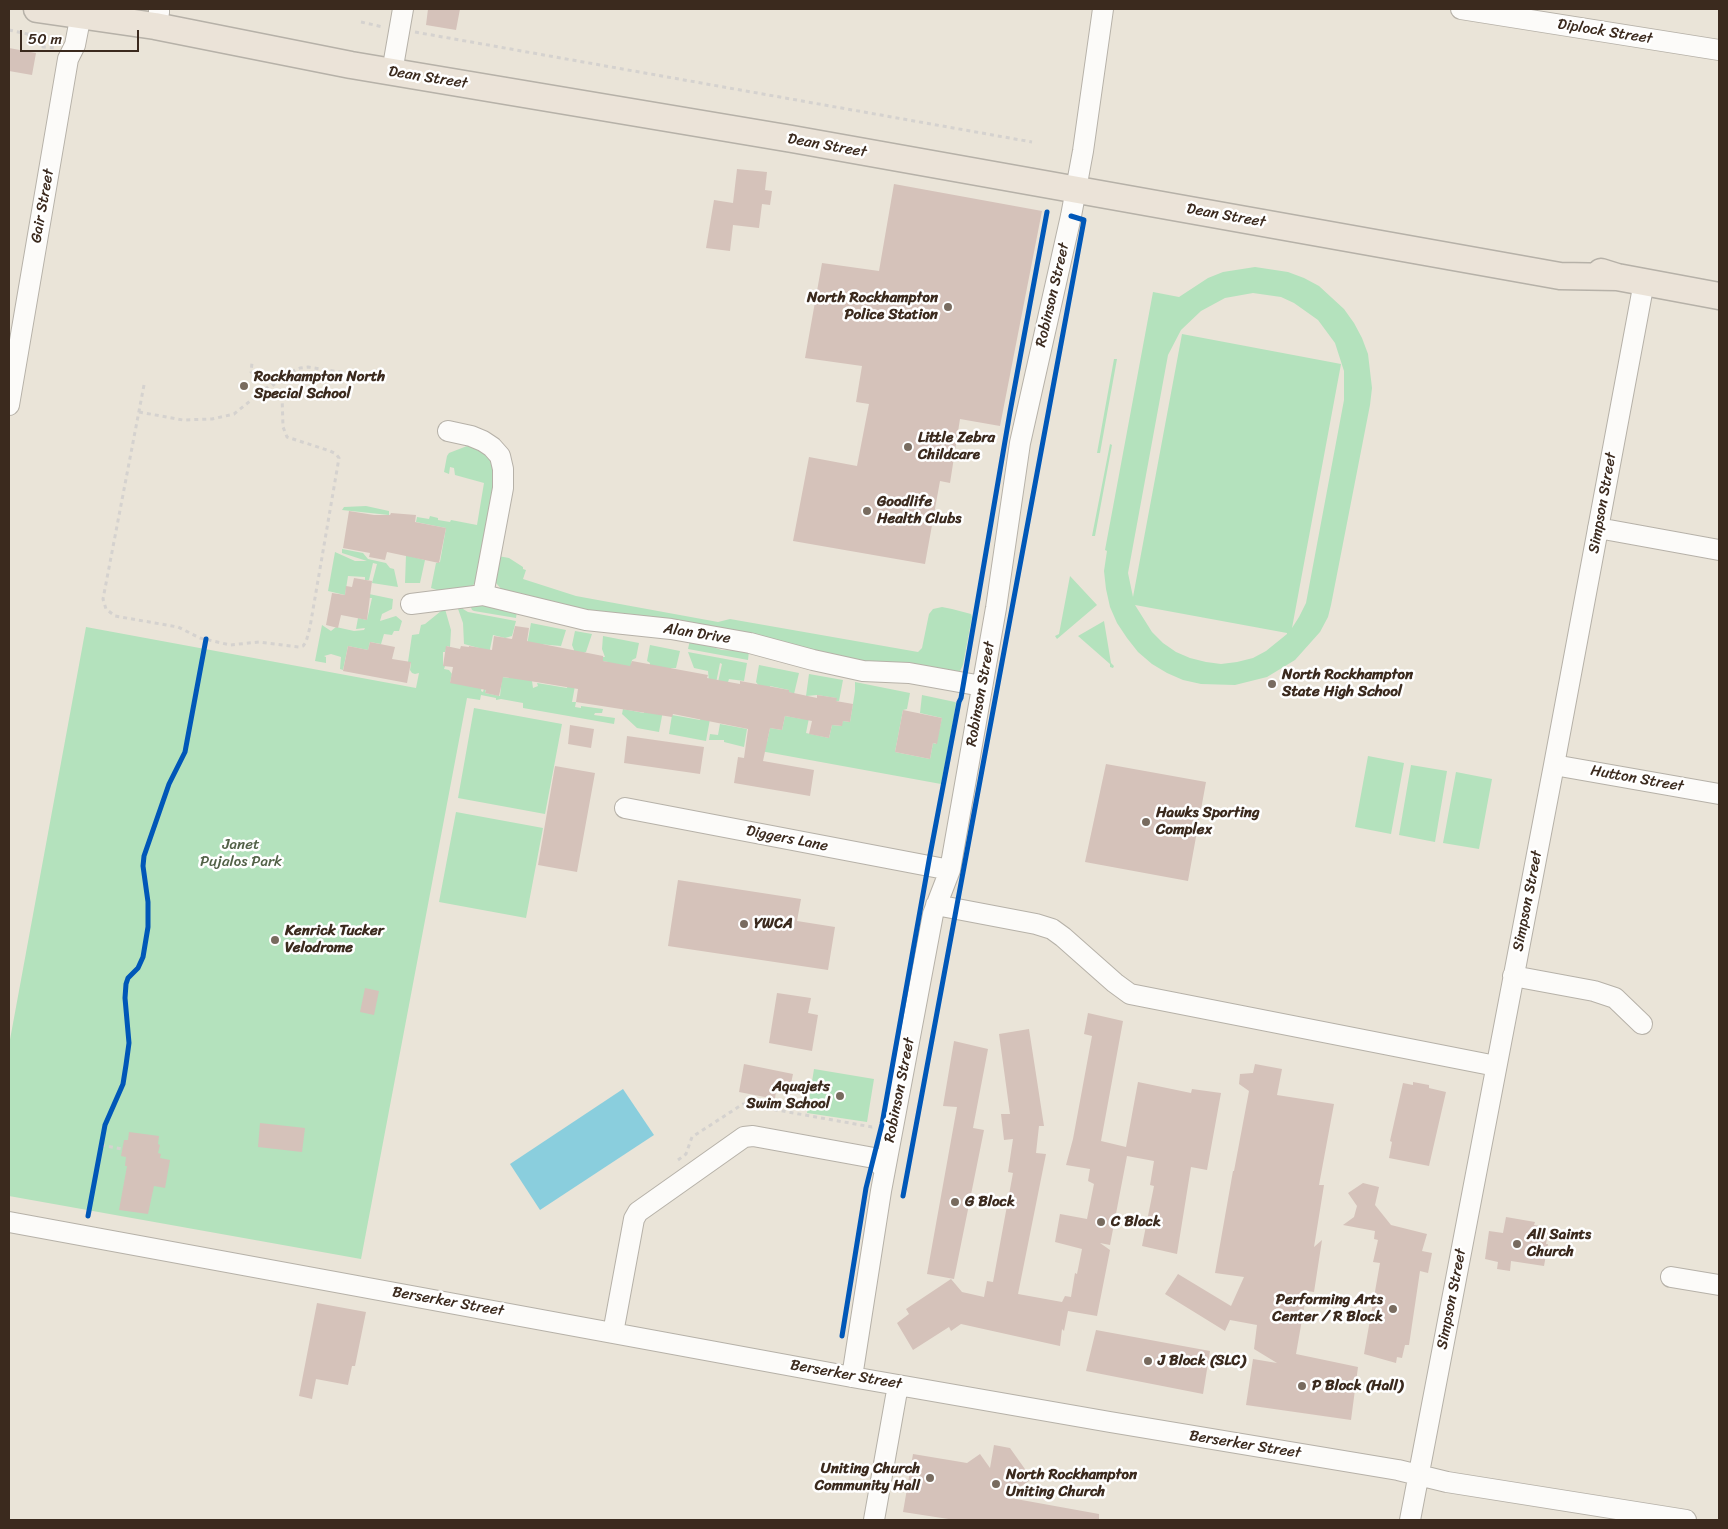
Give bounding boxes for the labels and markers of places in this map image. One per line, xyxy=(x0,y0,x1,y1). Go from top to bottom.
place label: North Rockhampton Police Station xyxy=(807,289,938,324)
marker: North Rockhampton Police Station xyxy=(942,301,954,313)
place label: Rockhampton North Special School xyxy=(254,368,385,403)
marker: Rockhampton North Special School xyxy=(238,380,250,392)
place label: Little Zebra Childcare xyxy=(918,429,995,464)
marker: Little Zebra Childcare xyxy=(902,441,914,453)
place label: Goodlife Health Clubs xyxy=(877,493,961,528)
marker: Goodlife Health Clubs xyxy=(861,505,873,517)
place label: North Rockhampton State High School xyxy=(1282,666,1413,701)
marker: North Rockhampton State High School xyxy=(1266,678,1278,690)
place label: Hawks Sporting Complex xyxy=(1156,804,1259,839)
marker: Hawks Sporting Complex xyxy=(1140,816,1152,828)
place label: YWCA xyxy=(754,915,793,933)
marker: YWCA xyxy=(738,918,750,930)
place label: Kenrick Tucker Velodrome xyxy=(285,922,384,957)
marker: Kenrick Tucker Velodrome xyxy=(269,934,281,946)
place label: Aquajets Swim School xyxy=(746,1078,830,1113)
marker: Aquajets Swim School xyxy=(834,1090,846,1102)
place label: G Block xyxy=(965,1193,1015,1211)
marker: G Block xyxy=(949,1196,961,1208)
place label: C Block xyxy=(1111,1213,1161,1231)
marker: C Block xyxy=(1095,1216,1107,1228)
place label: All Saints Church xyxy=(1527,1226,1591,1261)
marker: All Saints Church xyxy=(1511,1238,1523,1250)
place label: Performing Arts Center / R Block xyxy=(1272,1291,1383,1326)
marker: Performing Arts Center / R Block xyxy=(1387,1303,1399,1315)
place label: J Block (SLC) xyxy=(1158,1352,1246,1370)
marker: J Block (SLC) xyxy=(1142,1355,1154,1367)
place label: P Block (Hall) xyxy=(1312,1377,1403,1395)
marker: P Block (Hall) xyxy=(1296,1380,1308,1392)
place label: Uniting Church Community Hall xyxy=(815,1460,920,1495)
place label: North Rockhampton Uniting Church xyxy=(1006,1466,1137,1501)
marker: Uniting Church Community Hall xyxy=(924,1472,936,1484)
marker: North Rockhampton Uniting Church xyxy=(990,1478,1002,1490)

